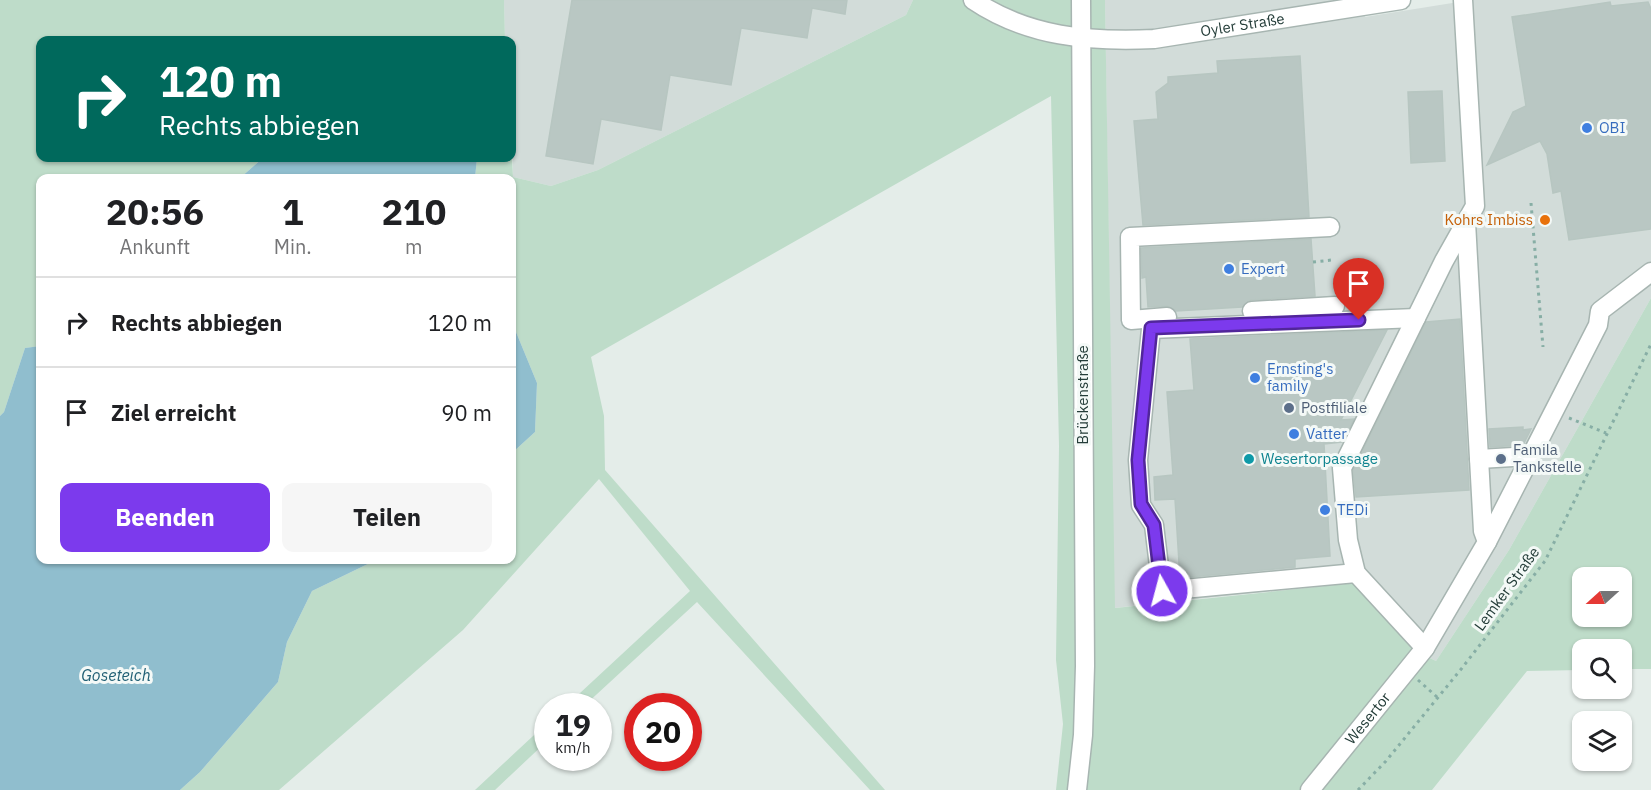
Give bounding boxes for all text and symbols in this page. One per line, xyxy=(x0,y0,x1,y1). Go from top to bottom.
street label: Oyler Straße xyxy=(1199,9,1286,41)
text: 120 m xyxy=(159,54,282,109)
icon: right xyxy=(60,60,138,138)
text: Rechts abbiegen xyxy=(159,107,360,142)
place label: OBI xyxy=(1599,118,1625,137)
marker: OBI xyxy=(1580,121,1594,135)
text: 20:56 xyxy=(106,188,204,235)
text: 1 xyxy=(282,188,304,235)
text: 210 xyxy=(381,188,446,235)
place label: Kohrs Imbiss xyxy=(1445,210,1533,229)
marker: Kohrs Imbiss xyxy=(1538,213,1552,227)
text: Ankunft xyxy=(119,233,190,260)
text: Min. xyxy=(274,233,312,260)
text: m xyxy=(405,233,423,260)
pin xyxy=(1333,258,1384,320)
place label: Expert xyxy=(1241,259,1285,278)
marker: Expert xyxy=(1222,262,1236,276)
icon: arrive xyxy=(1342,267,1375,300)
icon: right xyxy=(60,306,93,339)
text: Rechts abbiegen xyxy=(111,308,282,337)
text: 120 m xyxy=(428,308,492,337)
street label: Brückenstraße xyxy=(1073,345,1092,445)
place label: Ernsting's family xyxy=(1267,359,1333,395)
marker: Ernsting's family xyxy=(1248,371,1262,385)
icon: arrive xyxy=(60,396,93,429)
text: Ziel erreicht xyxy=(111,398,236,427)
text: 90 m xyxy=(441,398,492,427)
place label: Postfiliale xyxy=(1301,398,1367,417)
marker: Postfiliale xyxy=(1282,401,1296,415)
place label: Vatter xyxy=(1306,424,1347,443)
marker: Vatter xyxy=(1287,427,1301,441)
place label: Famila Tankstelle xyxy=(1513,440,1582,476)
place label: Wesertorpassage xyxy=(1261,449,1378,468)
marker: Wesertorpassage xyxy=(1242,452,1256,466)
marker: Famila Tankstelle xyxy=(1494,452,1508,466)
button: Beenden xyxy=(60,483,270,552)
button: Teilen xyxy=(282,483,492,552)
place label: TEDi xyxy=(1337,500,1368,519)
marker: TEDi xyxy=(1318,503,1332,517)
street label: Lemker Straße xyxy=(1470,543,1543,634)
position arrow xyxy=(1130,559,1194,623)
north arrow xyxy=(1572,567,1632,627)
map controls xyxy=(1572,567,1632,771)
button: search xyxy=(1572,639,1632,699)
water label: Goseteich xyxy=(81,665,151,685)
street label: Wesertor xyxy=(1341,688,1395,748)
speed limit sign: 20 xyxy=(624,693,702,771)
text: 19 xyxy=(555,705,591,744)
button: layers xyxy=(1572,711,1632,771)
text: km/h xyxy=(555,738,591,757)

